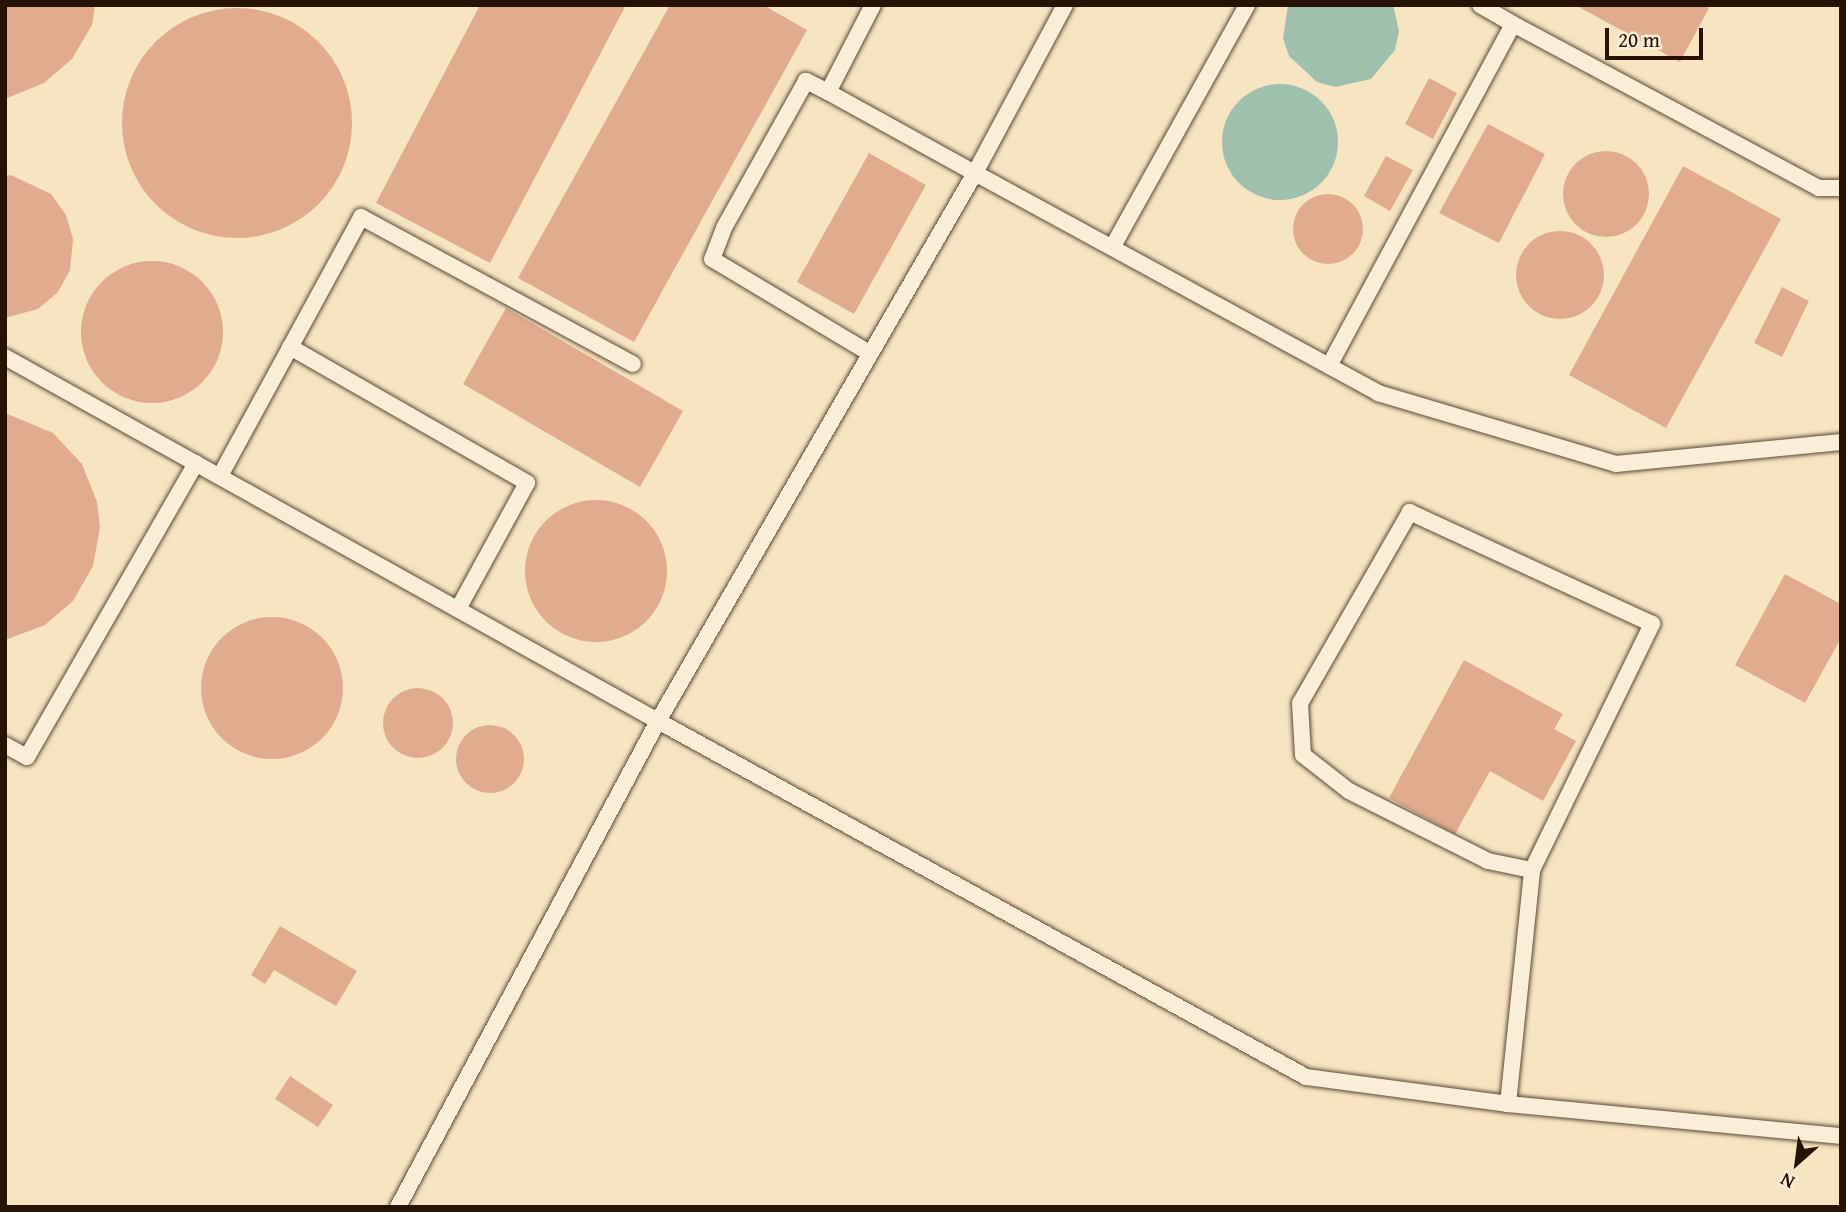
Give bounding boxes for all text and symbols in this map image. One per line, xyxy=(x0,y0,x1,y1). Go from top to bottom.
scale bar xyxy=(1608,14,1706,58)
text: 20 m xyxy=(1618,24,1660,55)
north arrow xyxy=(1762,1128,1832,1198)
text: N xyxy=(1775,1166,1799,1197)

